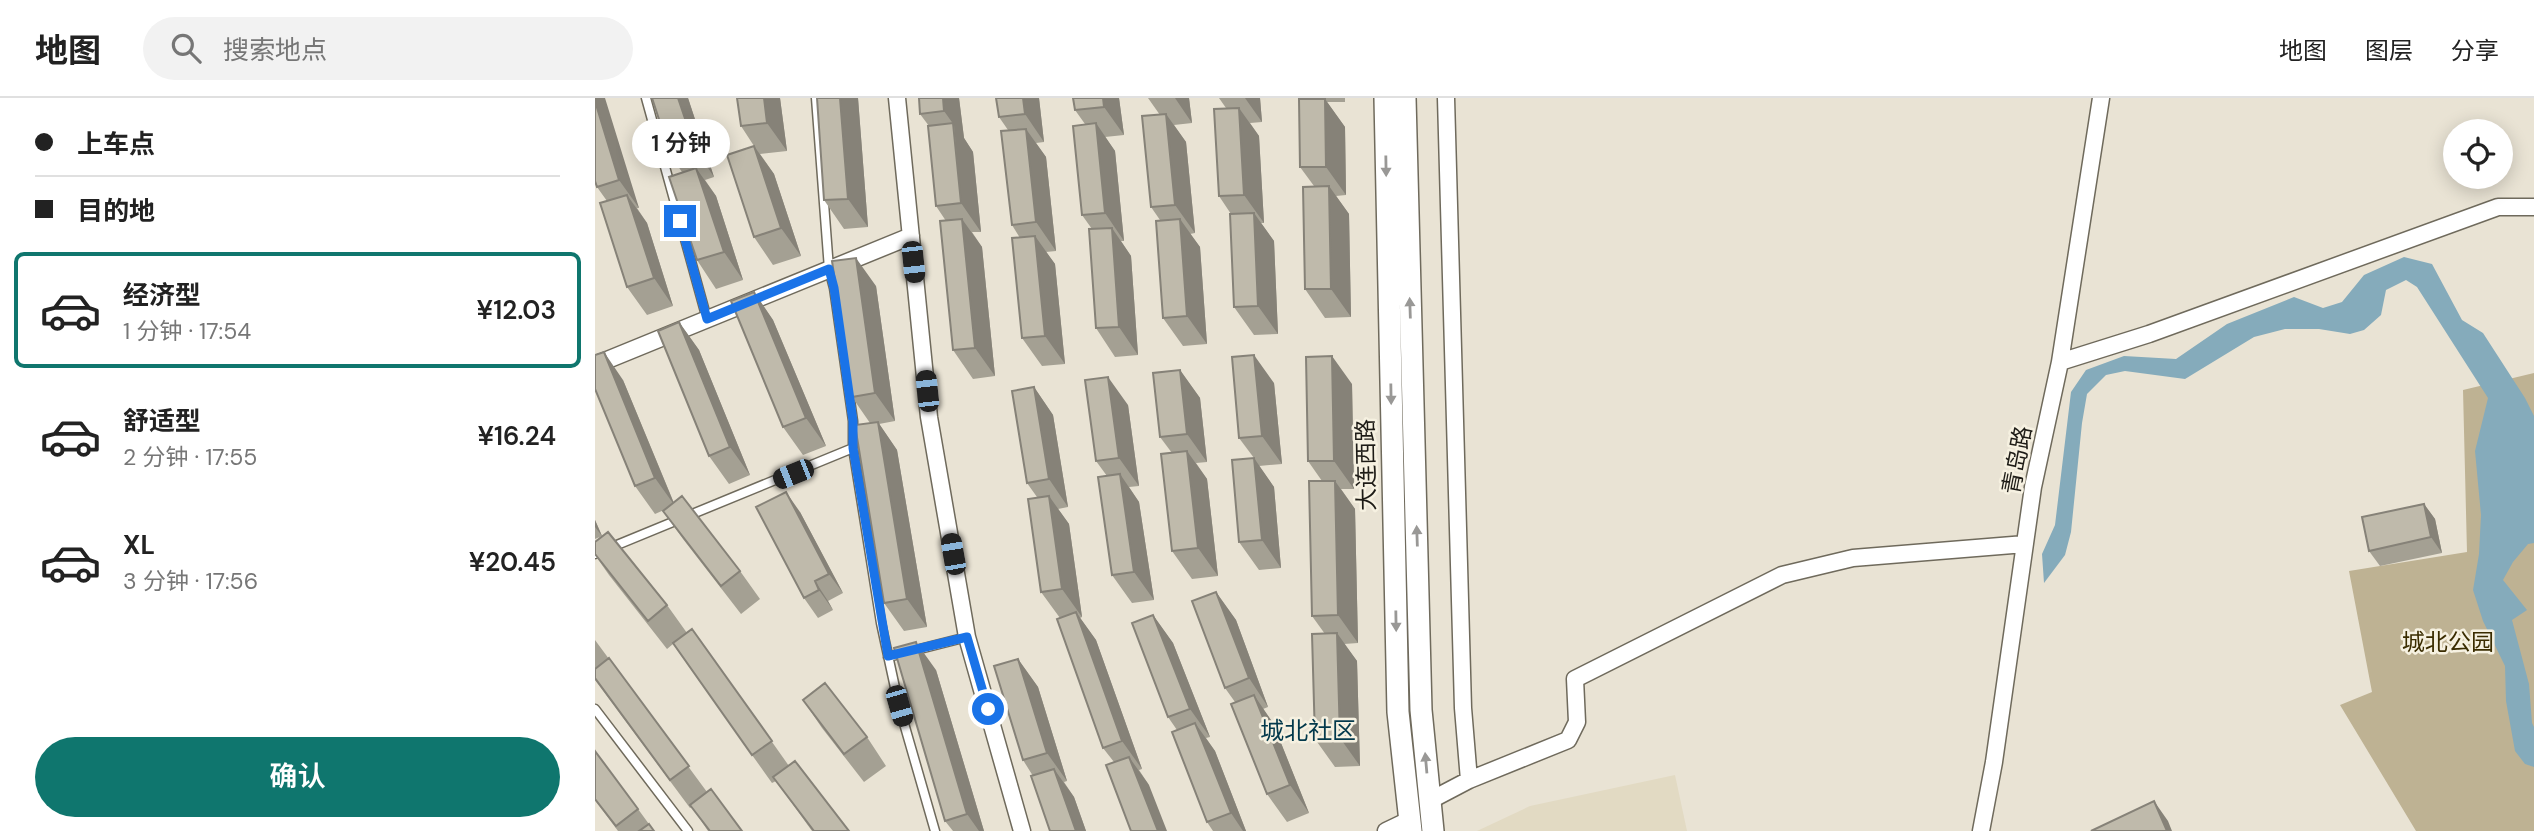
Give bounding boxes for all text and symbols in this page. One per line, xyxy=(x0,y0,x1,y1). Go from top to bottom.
search box xyxy=(143,17,633,80)
text: 地图 xyxy=(35,29,101,72)
icon: search xyxy=(167,29,205,67)
text: 搜索地点 xyxy=(223,33,327,67)
text: 地图 xyxy=(2279,35,2327,66)
text: 图层 xyxy=(2365,35,2413,66)
text: 分享 xyxy=(2451,35,2499,66)
map controls xyxy=(2443,119,2513,189)
button: locate xyxy=(2443,119,2513,189)
callout: 1 分钟 xyxy=(631,120,729,169)
text: 上车点 xyxy=(77,127,155,161)
text: 1 分钟 xyxy=(651,128,711,158)
one-way arrow xyxy=(1381,155,1392,177)
text: 目的地 xyxy=(77,194,155,228)
route end xyxy=(664,205,696,237)
car xyxy=(901,240,926,284)
text: 经济型 xyxy=(123,278,201,312)
icon: car xyxy=(39,279,102,342)
text: ¥12.03 xyxy=(477,293,556,327)
one-way arrow xyxy=(1405,297,1416,319)
text: 1 分钟 · 17:54 xyxy=(123,316,251,346)
car xyxy=(915,369,940,413)
one-way arrow xyxy=(1385,383,1397,405)
text: 舒适型 xyxy=(123,404,201,438)
icon: car xyxy=(39,405,102,468)
text: ¥16.24 xyxy=(477,419,556,453)
street label: 大连西路 xyxy=(1350,419,1382,511)
street label: 青岛路 xyxy=(1996,423,2038,497)
text: 2 分钟 · 17:55 xyxy=(123,442,257,472)
car xyxy=(770,456,817,492)
one-way arrow xyxy=(1411,525,1422,547)
text: XL xyxy=(123,528,155,562)
icon: car xyxy=(39,531,102,594)
car xyxy=(940,531,967,577)
text: ¥20.45 xyxy=(469,545,556,579)
text: 3 分钟 · 17:56 xyxy=(123,566,258,596)
one-way arrow xyxy=(1390,610,1402,632)
park label: 城北公园 xyxy=(2402,627,2494,657)
car xyxy=(884,683,915,729)
route start xyxy=(972,693,1004,725)
district label: 城北社区 xyxy=(1260,715,1356,746)
button: 确认 xyxy=(35,737,560,817)
one-way arrow xyxy=(1420,752,1431,774)

